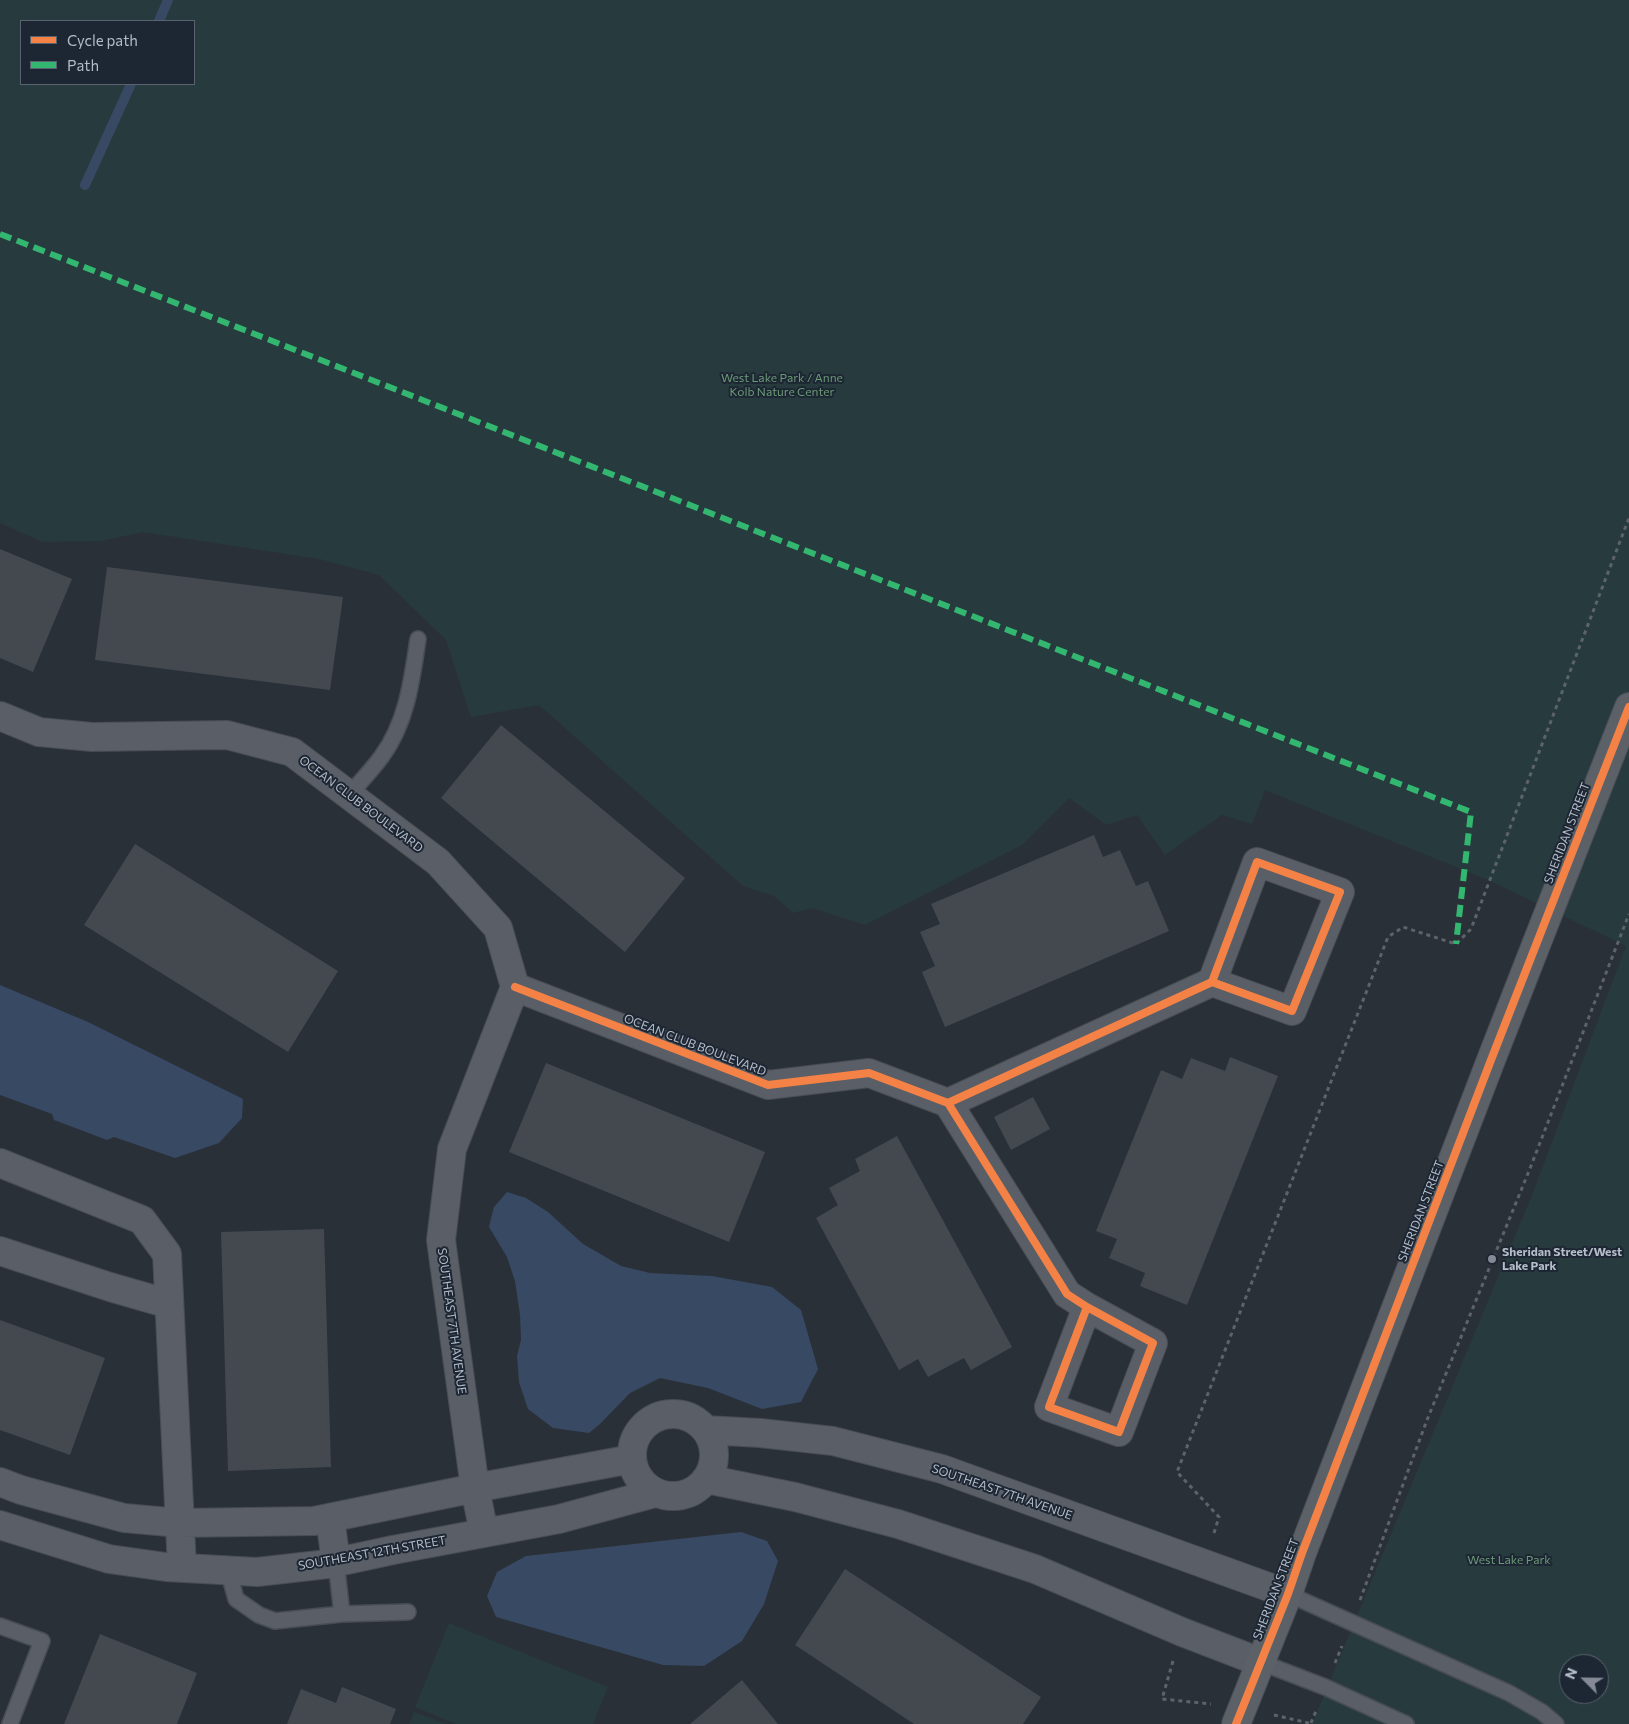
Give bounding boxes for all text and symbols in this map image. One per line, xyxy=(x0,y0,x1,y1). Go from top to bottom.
legend xyxy=(20,20,195,85)
text: Cycle path xyxy=(67,31,138,49)
text: Path xyxy=(67,56,99,74)
park label: West Lake Park / Anne Kolb Nature Center xyxy=(721,371,843,399)
street label: OCEAN CLUB BOULEVARD xyxy=(296,753,426,855)
street label: SHERIDAN STREET xyxy=(1541,780,1593,886)
street label: OCEAN CLUB BOULEVARD xyxy=(622,1011,768,1079)
street label: SHERIDAN STREET xyxy=(1395,1158,1447,1264)
place label: Sheridan Street/West Lake Park xyxy=(1502,1245,1622,1273)
street label: SOUTHEAST 7TH AVENUE xyxy=(435,1247,469,1395)
marker: Sheridan Street/West Lake Park xyxy=(1486,1253,1498,1265)
street label: SOUTHEAST 7TH AVENUE xyxy=(930,1461,1074,1523)
street label: SOUTHEAST 12TH STREET xyxy=(297,1533,447,1573)
street label: SHERIDAN STREET xyxy=(1250,1536,1302,1642)
park label: West Lake Park xyxy=(1467,1553,1551,1567)
north arrow xyxy=(1559,1654,1609,1704)
text: N xyxy=(1561,1665,1581,1681)

